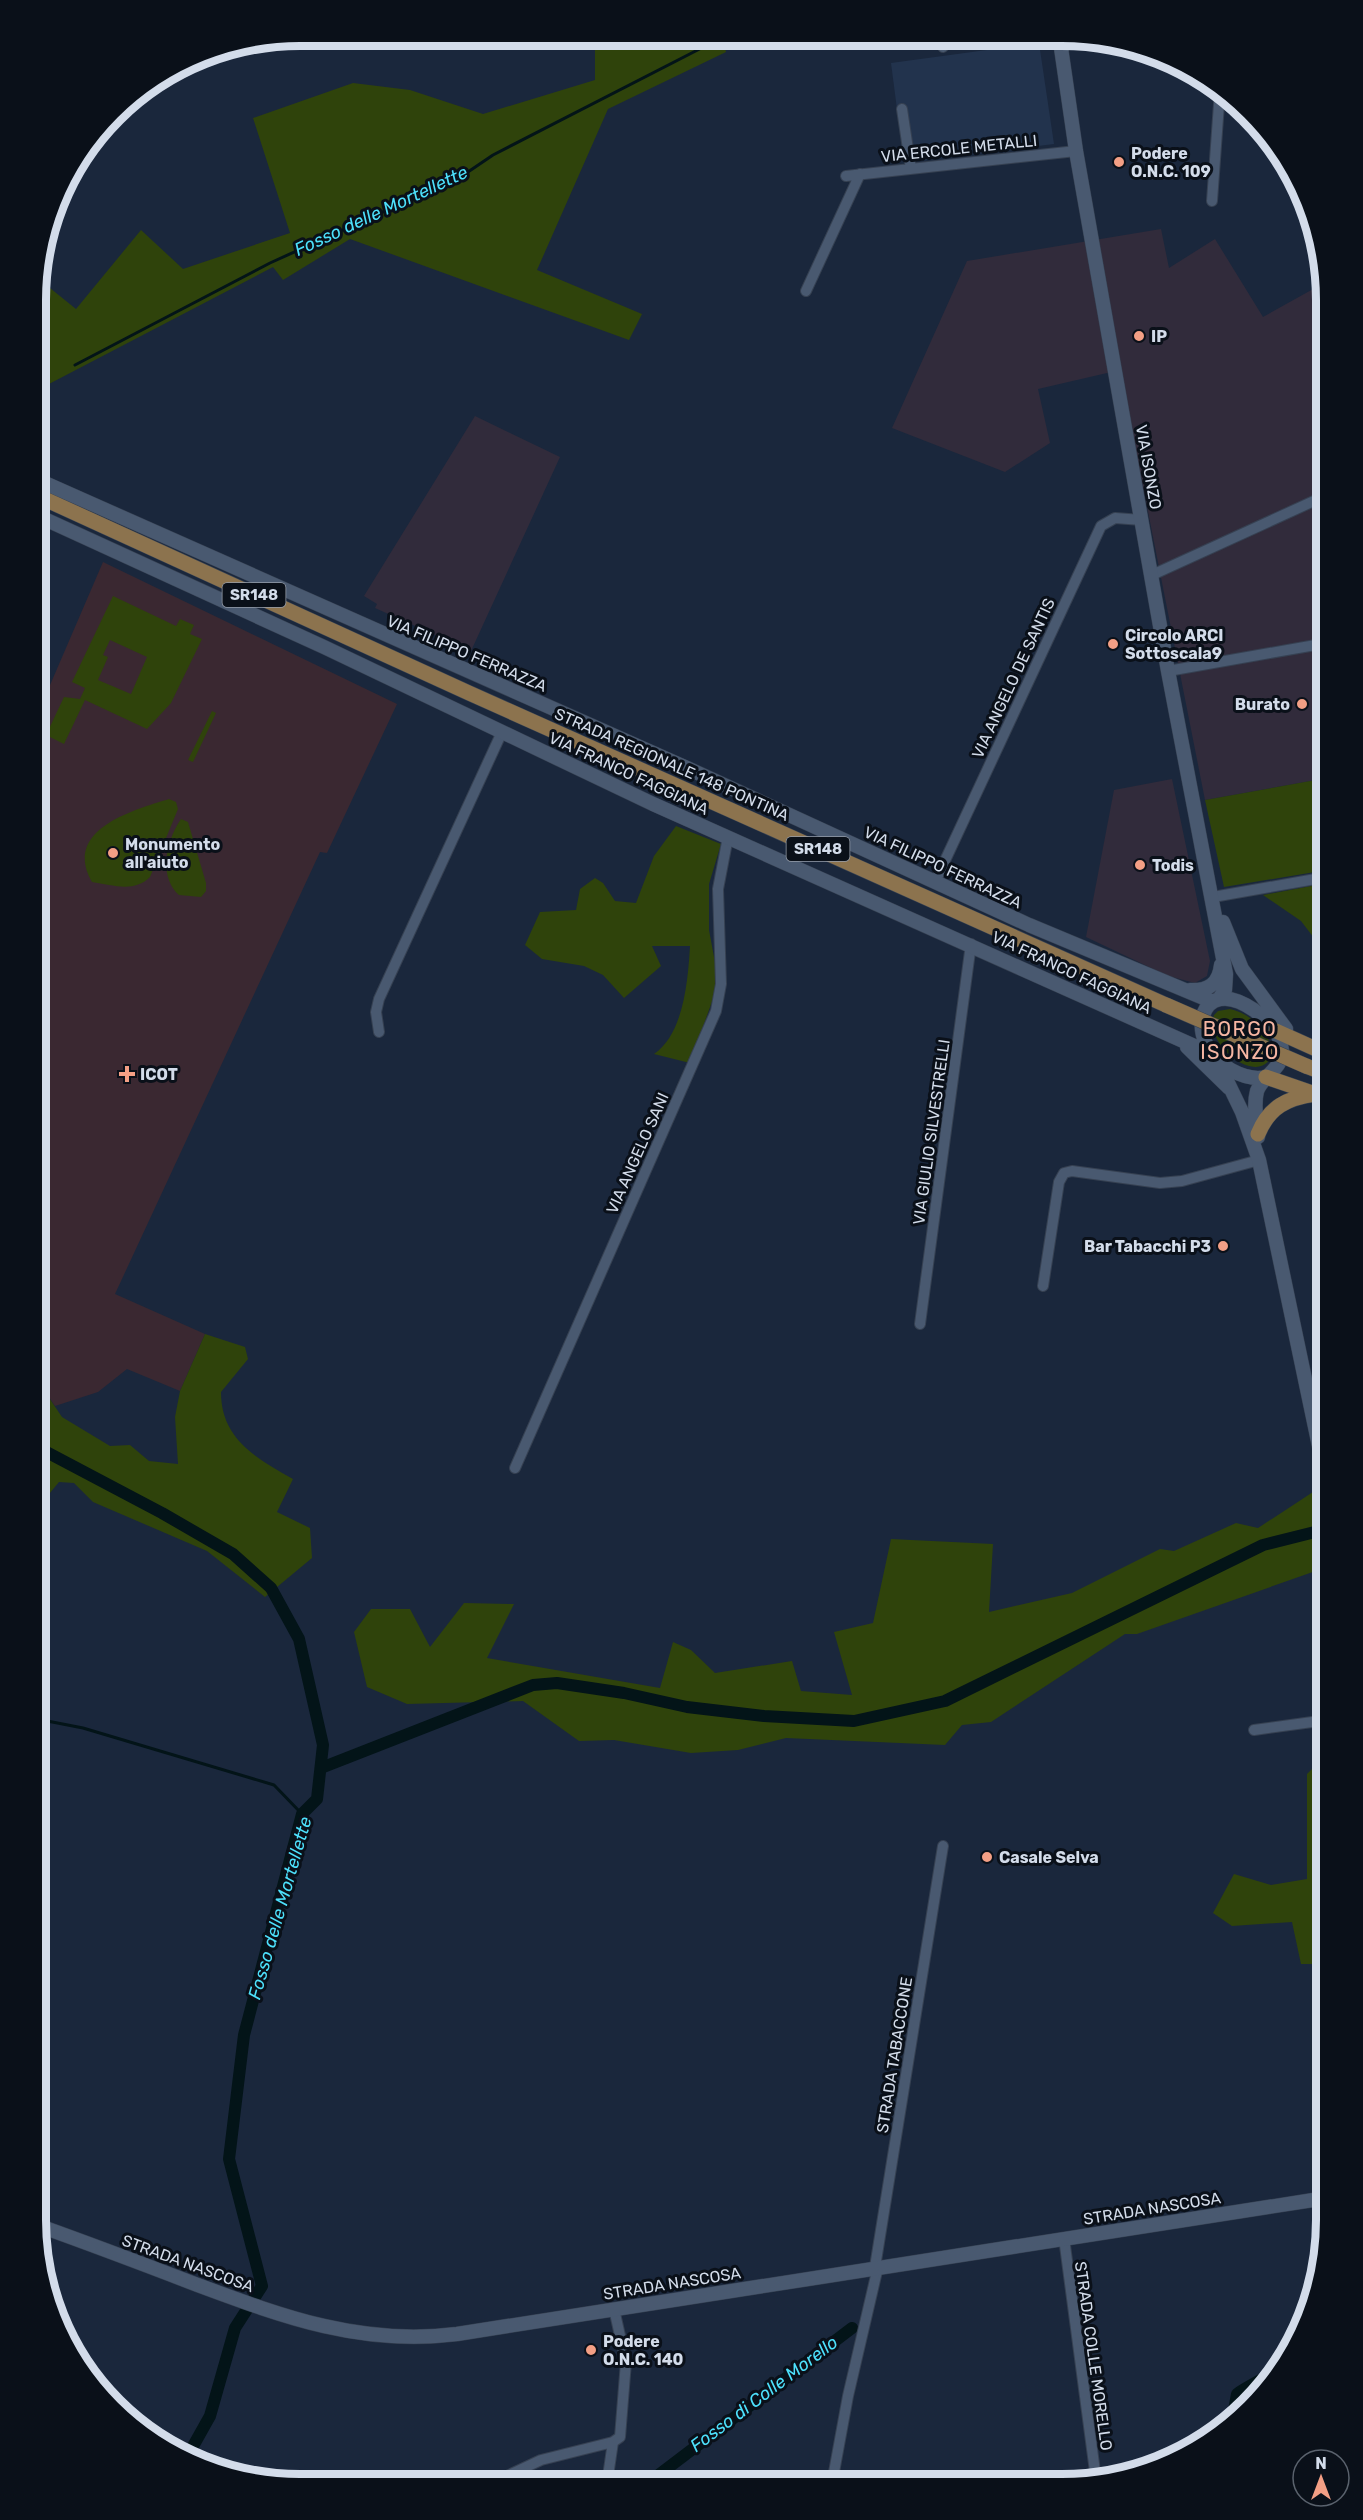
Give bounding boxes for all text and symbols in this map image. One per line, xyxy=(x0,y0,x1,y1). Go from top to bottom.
street label: VIA ERCOLE METALLI xyxy=(880,131,1038,166)
place label: Podere O.N.C. 109 xyxy=(1131,144,1211,181)
marker: Podere O.N.C. 109 xyxy=(1112,155,1126,169)
water label: Fosso delle Mortellette xyxy=(291,161,471,261)
place label: IP xyxy=(1151,327,1167,346)
marker: IP xyxy=(1132,329,1146,343)
street label: VIA ISONZO xyxy=(1132,423,1165,511)
road number: SR148 xyxy=(222,583,286,607)
street label: VIA ANGELO DE SANTIS xyxy=(968,595,1059,761)
street label: VIA FILIPPO FERRAZZA xyxy=(384,611,550,696)
place label: Circolo ARCI Sottoscala9 xyxy=(1125,626,1223,663)
marker: Circolo ARCI Sottoscala9 xyxy=(1106,637,1120,651)
place label: Burato xyxy=(1235,695,1290,714)
marker: Burato xyxy=(1295,697,1309,711)
street label: STRADA REGIONALE 148 PONTINA xyxy=(552,704,792,825)
street label: VIA FRANCO FAGGIANA xyxy=(546,728,712,819)
street label: VIA FILIPPO FERRAZZA xyxy=(861,822,1025,913)
place label: Monumento all'aiuto xyxy=(125,835,220,872)
road number: SR148 xyxy=(786,837,850,861)
marker: Monumento all'aiuto xyxy=(106,846,120,860)
place label: Todis xyxy=(1152,856,1194,875)
marker: Todis xyxy=(1133,858,1147,872)
street label: VIA FRANCO FAGGIANA xyxy=(989,927,1155,1018)
district label: BORGO ISONZO xyxy=(1200,1017,1280,1064)
street label: VIA GIULIO SILVESTRELLI xyxy=(909,1038,954,1226)
marker: ICOT xyxy=(118,1065,136,1083)
place label: ICOT xyxy=(140,1065,178,1084)
street label: VIA ANGELO SANI xyxy=(602,1090,673,1217)
place label: Bar Tabacchi P3 xyxy=(1084,1237,1211,1256)
marker: Bar Tabacchi P3 xyxy=(1216,1239,1230,1253)
water label: Fosso delle Mortellette xyxy=(243,1814,317,2002)
place label: Casale Selva xyxy=(999,1848,1099,1867)
marker: Casale Selva xyxy=(980,1850,994,1864)
street label: STRADA TABACCONE xyxy=(873,1976,916,2134)
street label: STRADA NASCOSA xyxy=(1082,2188,1222,2229)
street label: STRADA NASCOSA xyxy=(119,2231,257,2296)
street label: STRADA COLLE MORELLO xyxy=(1071,2260,1116,2452)
street label: STRADA NASCOSA xyxy=(602,2263,742,2304)
water label: Fosso di Colle Morello xyxy=(686,2331,842,2457)
place label: Podere O.N.C. 140 xyxy=(603,2332,684,2369)
marker: Podere O.N.C. 140 xyxy=(584,2343,598,2357)
north arrow xyxy=(1291,2448,1351,2508)
text: N xyxy=(1315,2454,1327,2473)

